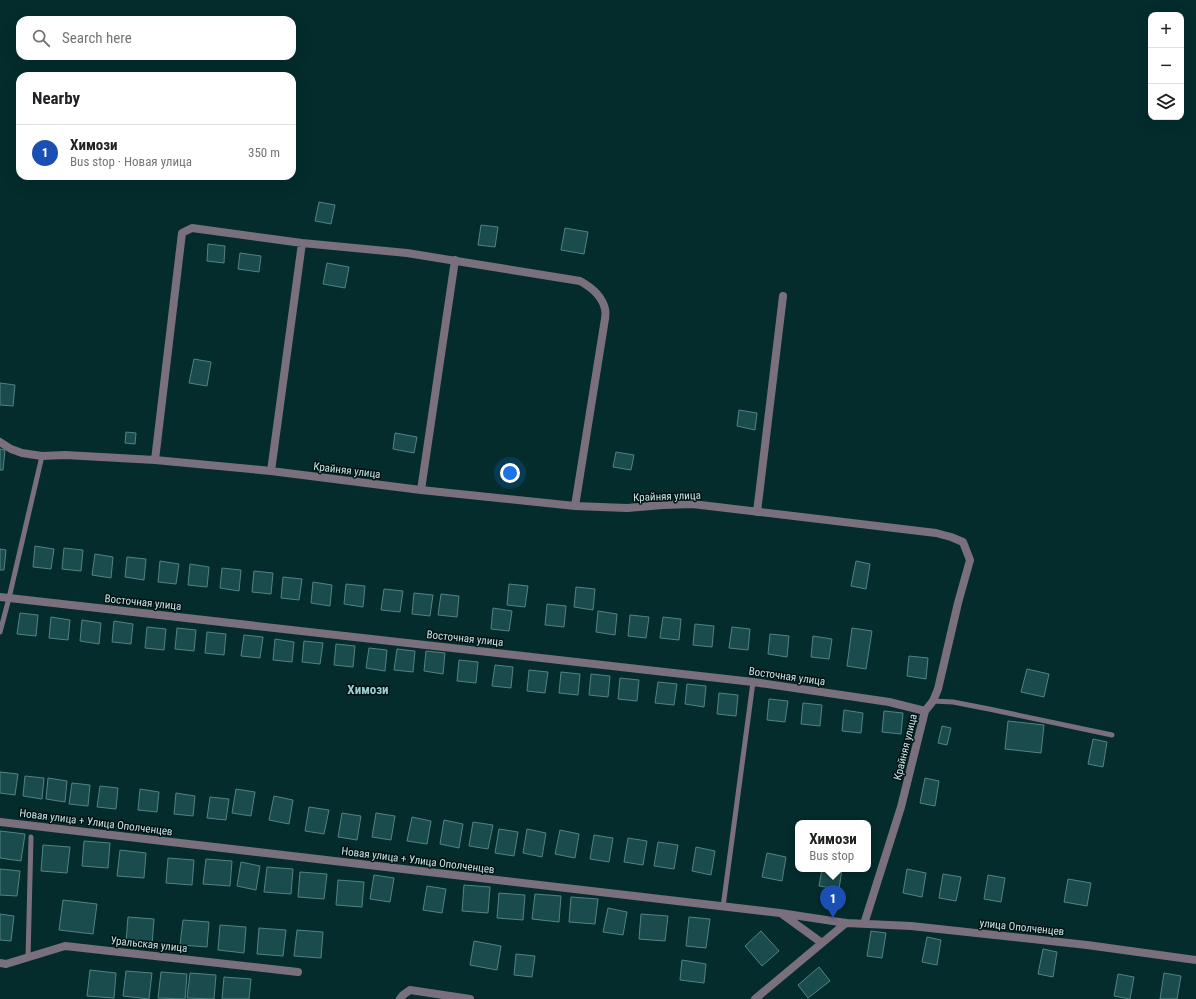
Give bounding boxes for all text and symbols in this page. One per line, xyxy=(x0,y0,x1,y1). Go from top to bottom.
map controls xyxy=(1148,12,1184,120)
button: + xyxy=(1148,12,1184,48)
search box xyxy=(16,16,296,60)
icon: search xyxy=(30,27,52,49)
text: Search here xyxy=(62,29,132,47)
button: − xyxy=(1148,48,1184,84)
button: layers xyxy=(1148,84,1184,120)
text: Nearby xyxy=(32,88,80,108)
text: Химози xyxy=(70,136,118,154)
text: 1 xyxy=(42,145,48,160)
text: 350 m xyxy=(248,145,280,160)
text: Bus stop · Новая улица xyxy=(70,154,192,169)
street label: Крайняя улица xyxy=(313,460,381,481)
your location xyxy=(500,463,520,483)
street label: Крайняя улица xyxy=(633,489,701,504)
street label: Восточная улица xyxy=(104,592,182,613)
street label: Восточная улица xyxy=(426,628,504,649)
street label: Восточная улица xyxy=(748,665,826,688)
district label: Химози xyxy=(347,682,389,697)
street label: Крайняя улица xyxy=(891,713,920,782)
street label: Новая улица + Улица Ополченцев xyxy=(19,807,173,838)
popup xyxy=(795,820,871,872)
text: Химози xyxy=(809,830,857,848)
street label: Новая улица + Улица Ополченцев xyxy=(341,845,495,876)
text: Bus stop xyxy=(809,848,854,863)
pin: 1 xyxy=(820,885,846,918)
street label: улица Ополченцев xyxy=(979,917,1065,938)
street label: Уральская улица xyxy=(110,934,188,955)

